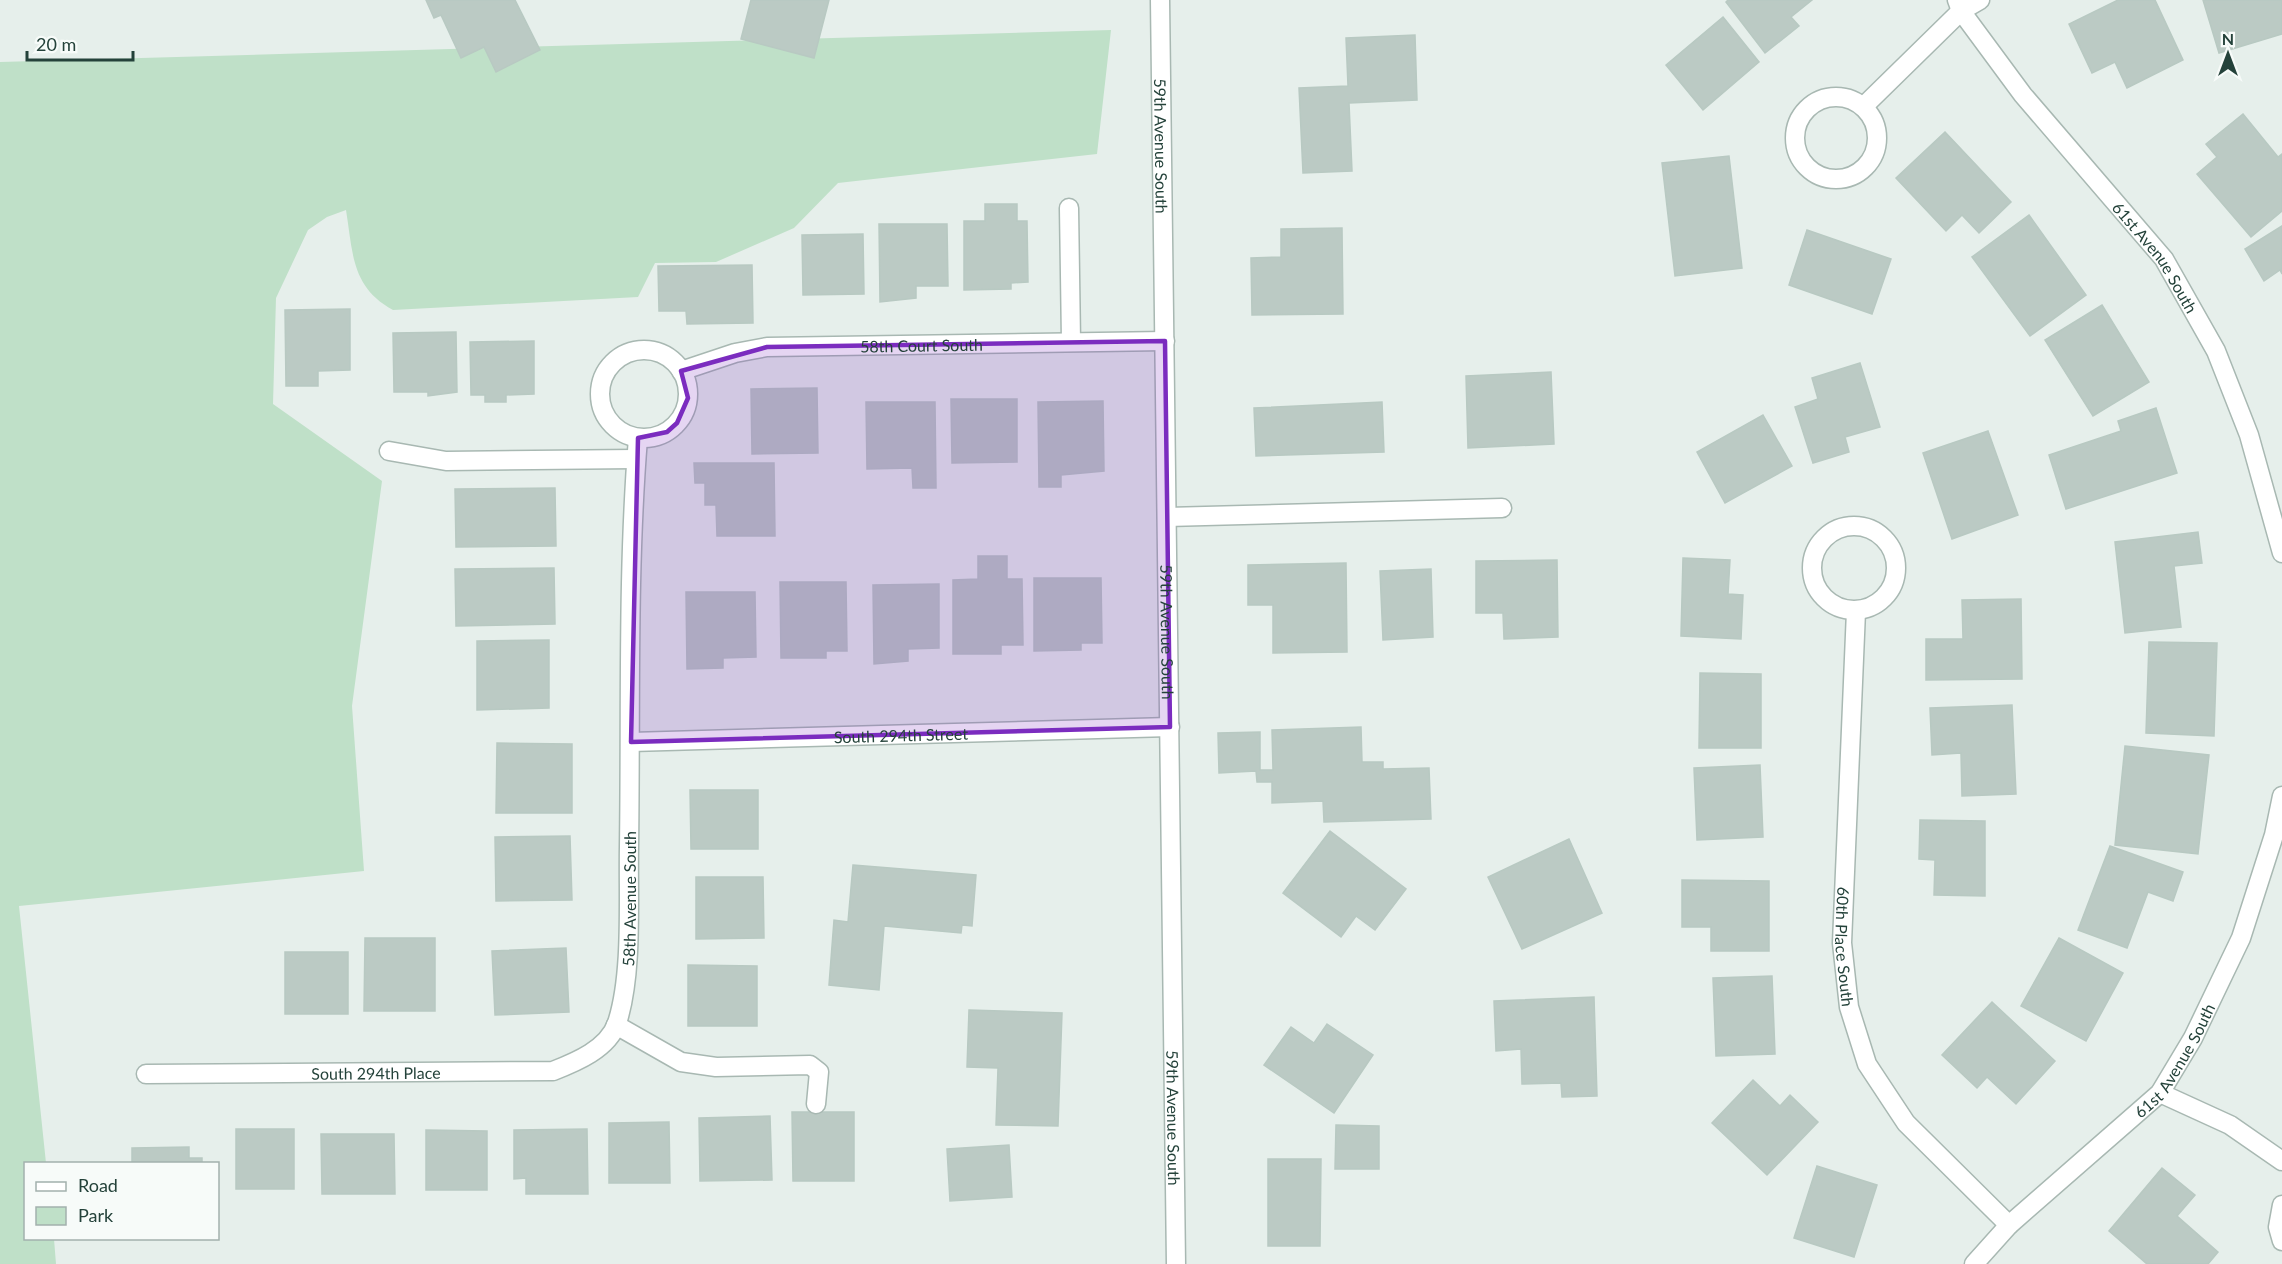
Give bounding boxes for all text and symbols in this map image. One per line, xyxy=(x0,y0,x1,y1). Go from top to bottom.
scale bar xyxy=(27,24,134,62)
north arrow xyxy=(2198,24,2258,84)
text: N xyxy=(2222,29,2234,48)
text: 20 m xyxy=(36,33,76,55)
street label: 59th Avenue South xyxy=(1151,78,1172,214)
street label: 61st Avenue South xyxy=(2109,197,2202,316)
street label: 58th Court South xyxy=(860,334,983,355)
street label: 59th Avenue South xyxy=(1158,564,1178,700)
street label: South 294th Street xyxy=(834,723,969,746)
street label: 58th Avenue South xyxy=(618,831,639,967)
street label: 60th Place South xyxy=(1832,886,1858,1007)
street label: 61st Avenue South xyxy=(2130,1000,2218,1121)
street label: 59th Avenue South xyxy=(1164,1050,1185,1186)
street label: South 294th Place xyxy=(311,1062,441,1082)
legend xyxy=(24,1162,219,1240)
text: Road xyxy=(78,1174,118,1196)
text: Park xyxy=(78,1204,114,1226)

